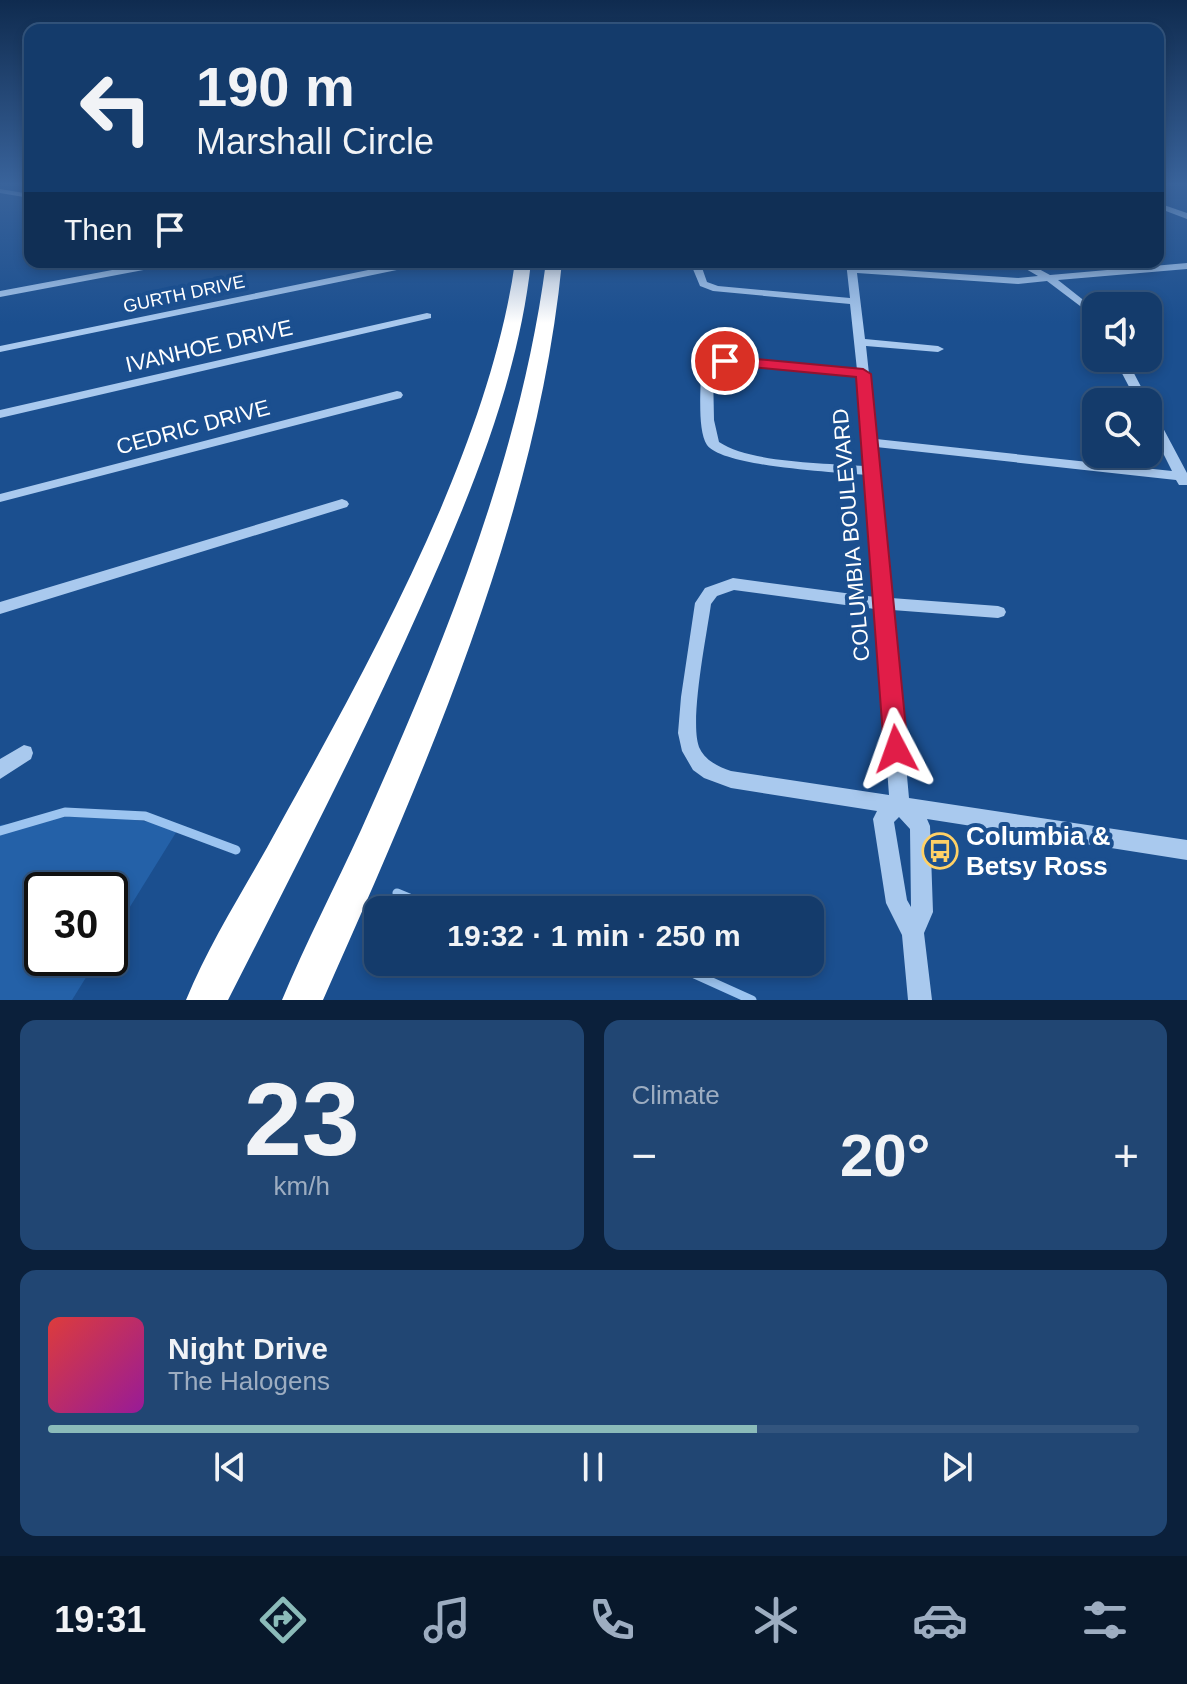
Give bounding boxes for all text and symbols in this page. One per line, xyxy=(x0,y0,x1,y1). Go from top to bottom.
text: 190 m xyxy=(196,55,355,118)
icon: left xyxy=(64,56,168,160)
text: Marshall Circle xyxy=(196,121,434,162)
icon: arrive xyxy=(148,208,192,252)
text: Then xyxy=(64,213,132,246)
street label: GURTH DRIVE xyxy=(121,271,247,317)
map controls xyxy=(1082,292,1162,468)
button: sound xyxy=(1082,292,1162,372)
street label: IVANHOE DRIVE xyxy=(123,315,295,377)
pin xyxy=(691,327,759,395)
icon: arrive xyxy=(703,339,747,383)
button: search xyxy=(1082,388,1162,468)
street label: CEDRIC DRIVE xyxy=(114,395,272,459)
street label: COLUMBIA BOULEVARD xyxy=(827,407,875,663)
position arrow xyxy=(854,707,938,791)
place label: Columbia & Betsy Ross xyxy=(966,821,1110,881)
bus stop icon: Columbia & Betsy Ross xyxy=(921,832,959,870)
speed limit sign: 30 xyxy=(24,872,128,976)
text: 19:32 · 1 min · 250 m xyxy=(447,919,741,952)
text: 23 xyxy=(244,1061,360,1177)
text: Climate xyxy=(632,1080,720,1110)
text: 20° xyxy=(840,1122,931,1189)
text: − xyxy=(632,1131,657,1180)
text: + xyxy=(1113,1131,1139,1180)
text: km/h xyxy=(274,1171,330,1201)
text: Night Drive xyxy=(168,1332,328,1365)
text: The Halogens xyxy=(168,1366,330,1396)
icon: previous xyxy=(208,1445,252,1489)
icon: pause xyxy=(571,1445,615,1489)
icon: next xyxy=(935,1445,979,1489)
icon: directions xyxy=(255,1592,311,1648)
icon: music xyxy=(419,1592,475,1648)
icon: phone xyxy=(584,1592,640,1648)
icon: climate xyxy=(748,1592,804,1648)
icon: car xyxy=(912,1592,968,1648)
icon: filters xyxy=(1077,1592,1133,1648)
text: 19:31 xyxy=(54,1599,146,1640)

